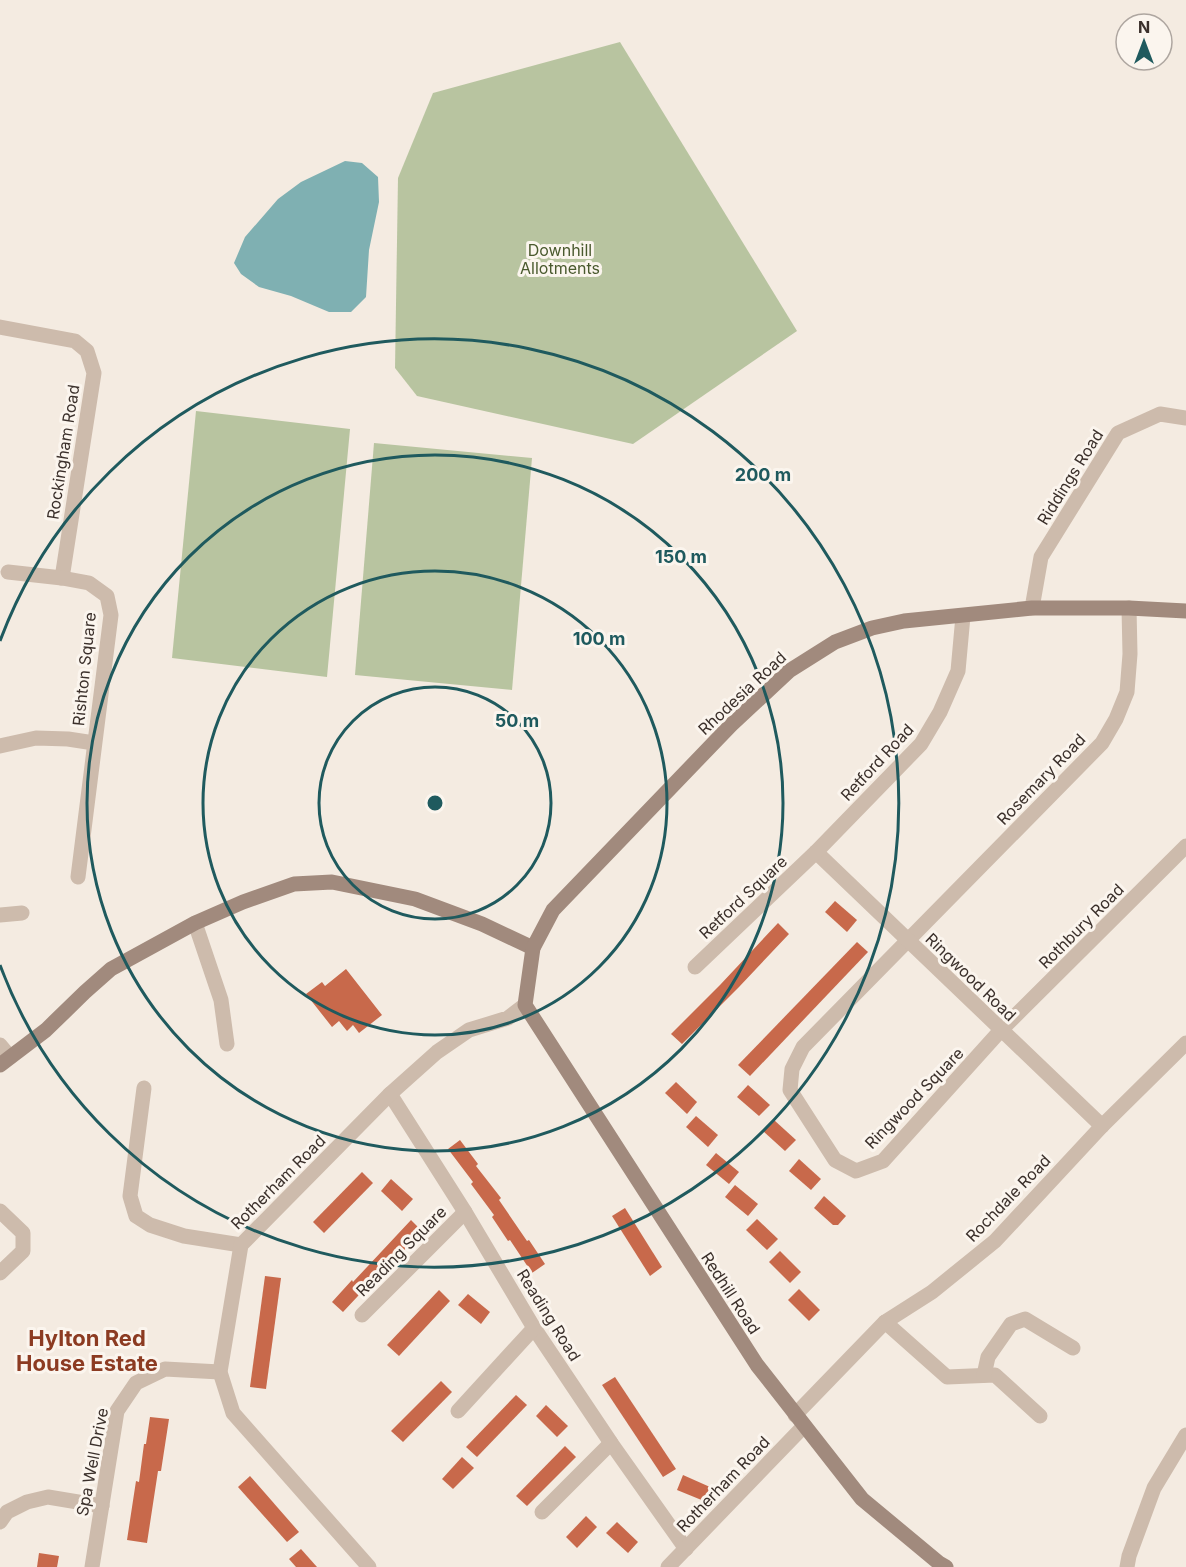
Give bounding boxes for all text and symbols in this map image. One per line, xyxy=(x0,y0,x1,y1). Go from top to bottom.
north arrow xyxy=(1114,12,1174,72)
text: N xyxy=(1138,17,1150,37)
park label: Downhill Allotments xyxy=(520,240,600,278)
street label: Rockingham Road xyxy=(42,383,84,521)
street label: Riddings Road xyxy=(1033,426,1107,528)
text: 200 m xyxy=(735,464,791,485)
text: 150 m xyxy=(655,546,707,567)
street label: Rishton Square xyxy=(68,611,100,727)
text: 100 m xyxy=(573,628,625,649)
street label: Rhodesia Road xyxy=(694,647,790,739)
text: 50 m xyxy=(495,710,539,731)
street label: Retford Road xyxy=(836,719,918,805)
street label: Rosemary Road xyxy=(993,729,1089,829)
centre of rings xyxy=(425,793,445,813)
street label: Retford Square xyxy=(695,851,791,943)
street label: Rothbury Road xyxy=(1034,879,1128,973)
street label: Ringwood Road xyxy=(921,929,1021,1025)
street label: Ringwood Square xyxy=(860,1043,968,1153)
street label: Rotherham Road xyxy=(227,1131,329,1233)
street label: Rochdale Road xyxy=(961,1150,1055,1246)
street label: Reading Square xyxy=(352,1202,450,1300)
street label: Redhill Road xyxy=(697,1248,765,1338)
street label: Reading Road xyxy=(513,1265,585,1365)
district label: Hylton Red House Estate xyxy=(16,1325,158,1376)
street label: Spa Well Drive xyxy=(72,1406,112,1518)
street label: Rotherham Road xyxy=(672,1432,774,1536)

